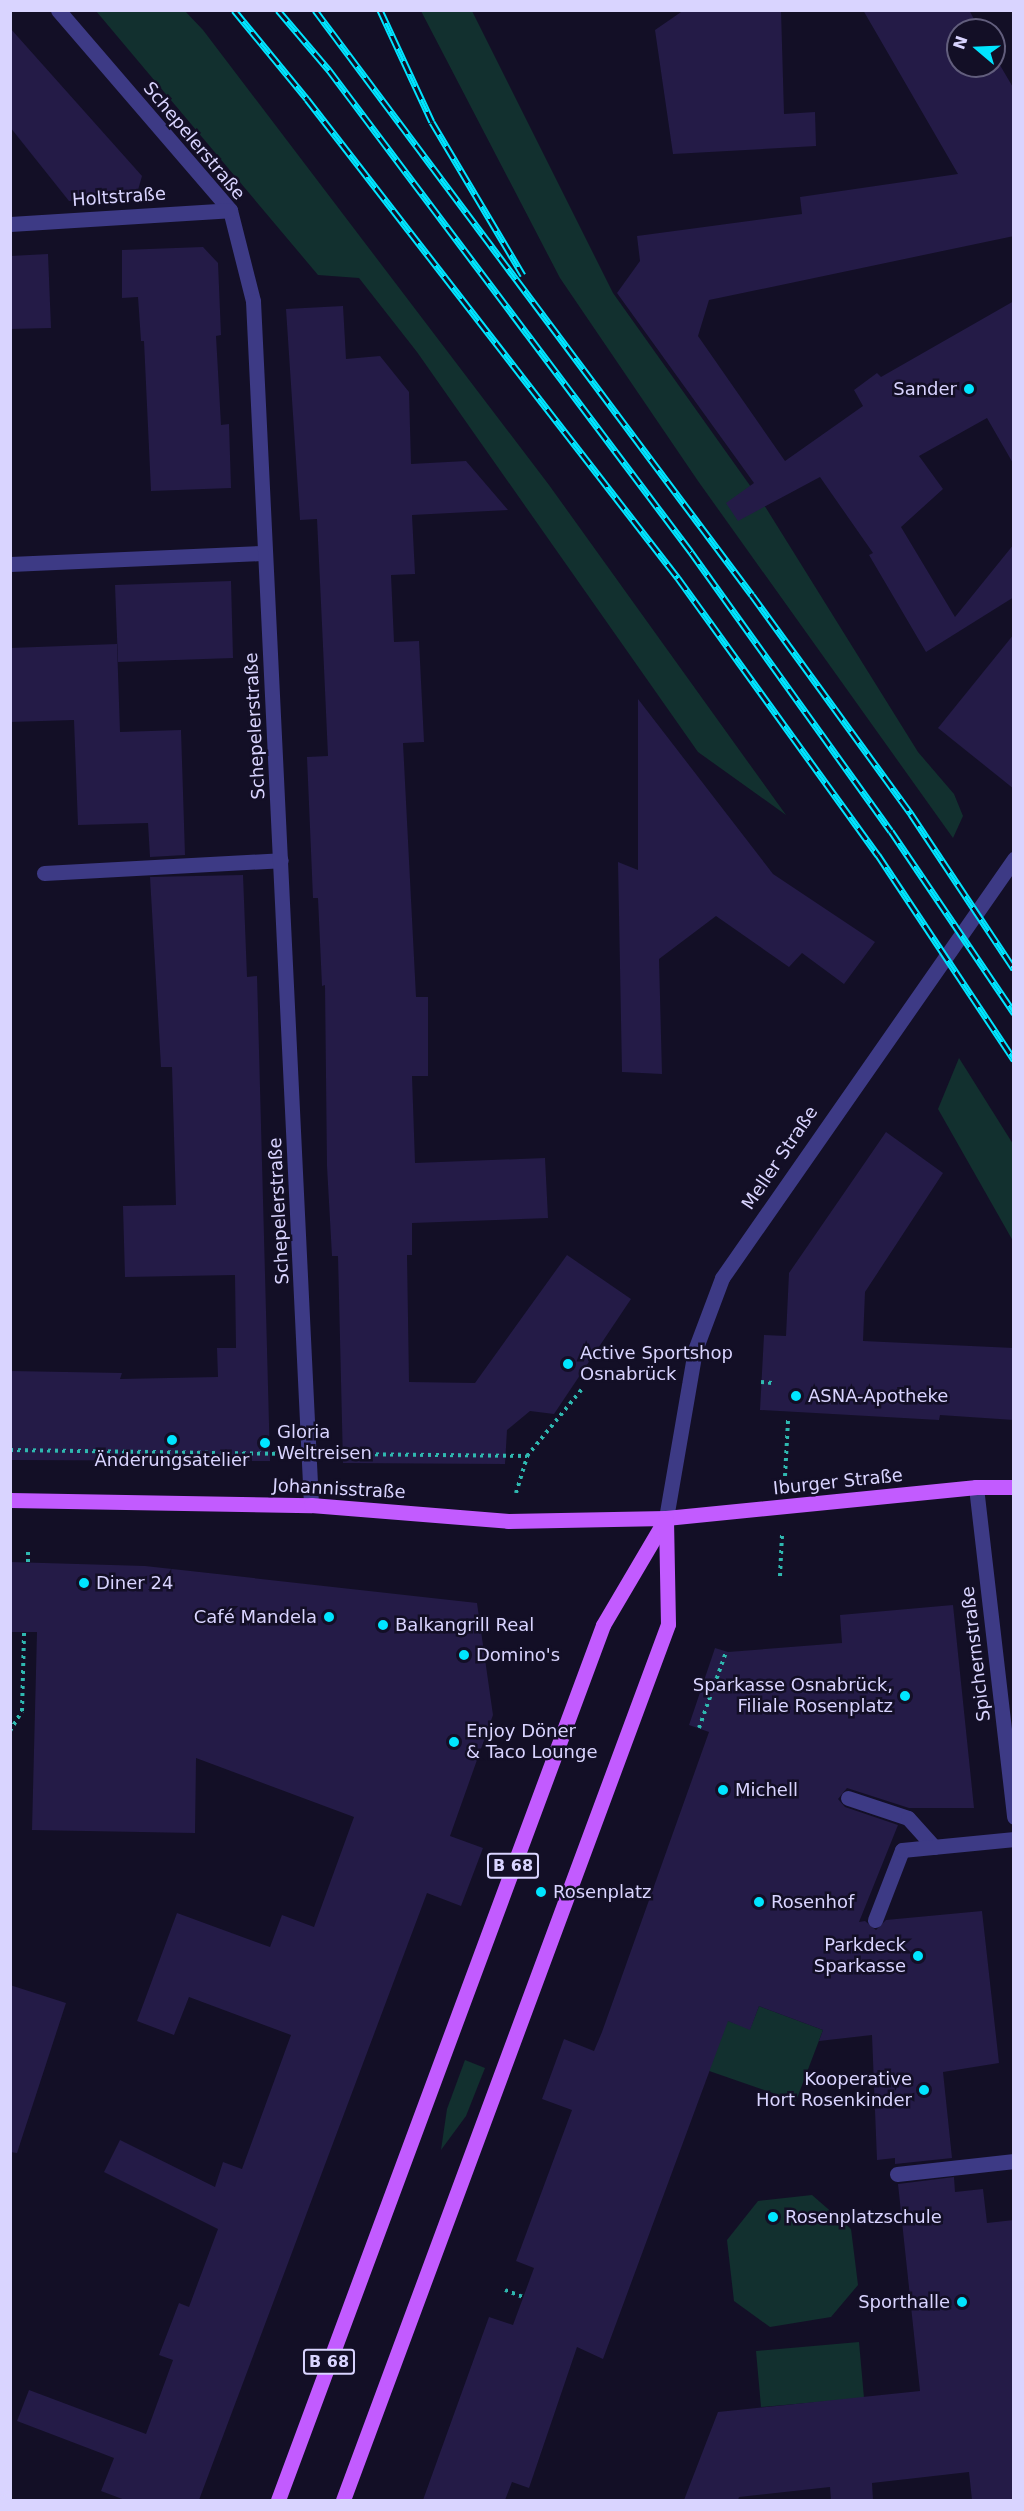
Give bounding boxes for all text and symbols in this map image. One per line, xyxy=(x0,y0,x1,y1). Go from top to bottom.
north arrow xyxy=(946,18,1006,78)
text: N xyxy=(949,33,972,52)
street label: Schepelerstraße xyxy=(138,78,250,204)
street label: Holtstraße xyxy=(71,183,167,211)
place label: Sander xyxy=(893,378,957,400)
marker: Sander xyxy=(962,382,976,396)
street label: Schepelerstraße xyxy=(240,652,270,800)
street label: Meller Straße xyxy=(737,1102,823,1214)
street label: Schepelerstraße xyxy=(264,1137,294,1285)
place label: Active Sportshop Osnabrück xyxy=(580,1343,733,1386)
marker: Active Sportshop Osnabrück xyxy=(561,1357,575,1371)
place label: ASNA-Apotheke xyxy=(808,1385,948,1407)
marker: ASNA-Apotheke xyxy=(789,1389,803,1403)
place label: Gloria Weltreisen xyxy=(277,1422,372,1464)
marker: Änderungsatelier xyxy=(165,1433,179,1447)
marker: Gloria Weltreisen xyxy=(258,1436,272,1450)
place label: Änderungsatelier xyxy=(95,1449,249,1471)
street label: Iburger Straße xyxy=(772,1464,904,1500)
street label: Johannisstraße xyxy=(272,1475,406,1503)
place label: Diner 24 xyxy=(96,1572,173,1594)
marker: Diner 24 xyxy=(77,1576,91,1590)
street label: Spichernstraße xyxy=(957,1585,995,1723)
place label: Café Mandela xyxy=(194,1606,317,1628)
marker: Café Mandela xyxy=(322,1610,336,1624)
place label: Balkangrill Real xyxy=(395,1614,534,1636)
marker: Balkangrill Real xyxy=(376,1618,390,1632)
place label: Domino's xyxy=(476,1644,560,1666)
marker: Domino's xyxy=(457,1648,471,1662)
place label: Sparkasse Osnabrück, Filiale Rosenplatz xyxy=(693,1675,893,1718)
marker: Sparkasse Osnabrück, Filiale Rosenplatz xyxy=(898,1689,912,1703)
place label: Enjoy Döner & Taco Lounge xyxy=(466,1721,597,1764)
marker: Enjoy Döner & Taco Lounge xyxy=(447,1735,461,1749)
place label: Michell xyxy=(735,1779,798,1801)
marker: Michell xyxy=(716,1783,730,1797)
road number: B 68 xyxy=(486,1853,540,1879)
place label: Rosenplatz xyxy=(553,1881,652,1903)
marker: Rosenplatz xyxy=(534,1885,548,1899)
place label: Rosenhof xyxy=(771,1891,854,1913)
marker: Rosenhof xyxy=(752,1895,766,1909)
place label: Parkdeck Sparkasse xyxy=(814,1935,906,1978)
marker: Parkdeck Sparkasse xyxy=(911,1949,925,1963)
place label: Kooperative Hort Rosenkinder xyxy=(756,2069,912,2112)
marker: Kooperative Hort Rosenkinder xyxy=(917,2083,931,2097)
place label: Rosenplatzschule xyxy=(785,2206,942,2228)
marker: Rosenplatzschule xyxy=(766,2210,780,2224)
place label: Sporthalle xyxy=(858,2291,950,2313)
marker: Sporthalle xyxy=(955,2295,969,2309)
road number: B 68 xyxy=(302,2349,356,2375)

